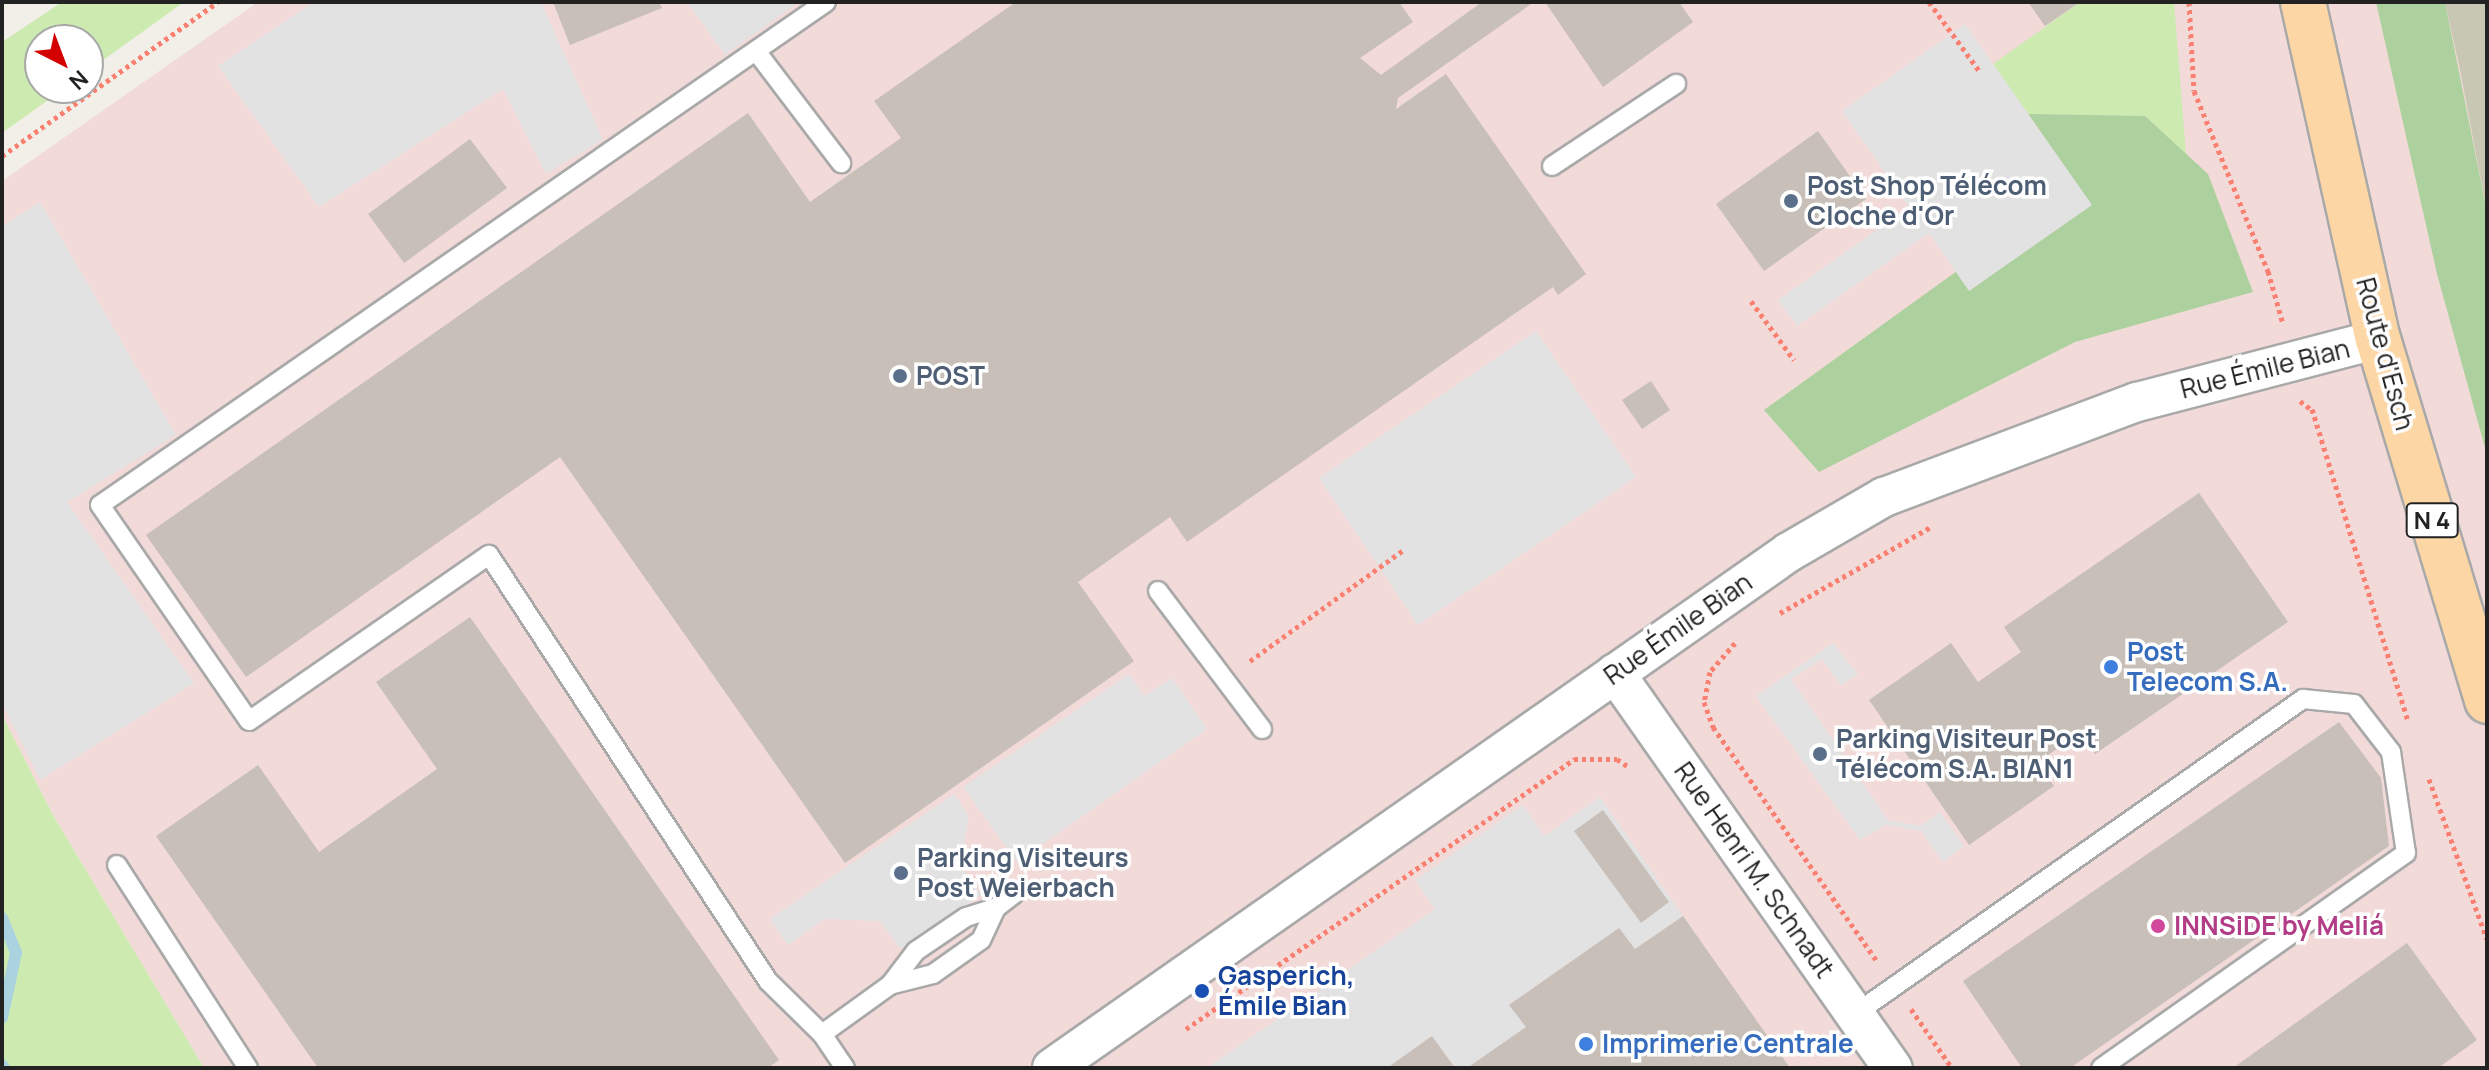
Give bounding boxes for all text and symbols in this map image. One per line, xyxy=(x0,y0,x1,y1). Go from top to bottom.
north arrow xyxy=(24,24,104,104)
text: N xyxy=(63,64,95,97)
place label: Post Shop Télécom Cloche d'Or xyxy=(1807,170,2047,232)
marker: Post Shop Télécom Cloche d'Or xyxy=(1782,192,1800,210)
street label: Route d'Esch xyxy=(2350,274,2420,434)
street label: Rue Émile Bian xyxy=(2177,333,2353,405)
place label: POST xyxy=(916,360,985,392)
marker: POST xyxy=(891,367,909,385)
road number: N 4 xyxy=(2404,500,2460,540)
street label: Rue Émile Bian xyxy=(1598,566,1758,692)
place label: Post Telecom S.A. xyxy=(2127,636,2288,698)
marker: Post Telecom S.A. xyxy=(2102,658,2120,676)
place label: Parking Visiteur Post Télécom S.A. BIAN1 xyxy=(1836,723,2097,784)
marker: Parking Visiteur Post Télécom S.A. BIAN1 xyxy=(1811,745,1829,763)
street label: Rue Henri M. Schnadt xyxy=(1668,756,1840,984)
place label: Parking Visiteurs Post Weierbach xyxy=(917,842,1129,904)
marker: Parking Visiteurs Post Weierbach xyxy=(892,864,910,882)
place label: INNSiDE by Meliá xyxy=(2174,910,2384,942)
marker: INNSiDE by Meliá xyxy=(2149,917,2167,935)
place label: Gasperich, Émile Bian xyxy=(1218,960,1355,1022)
marker: Gasperich, Émile Bian xyxy=(1193,982,1211,1000)
place label: Imprimerie Centrale xyxy=(1602,1028,1854,1060)
marker: Imprimerie Centrale xyxy=(1577,1035,1595,1053)

